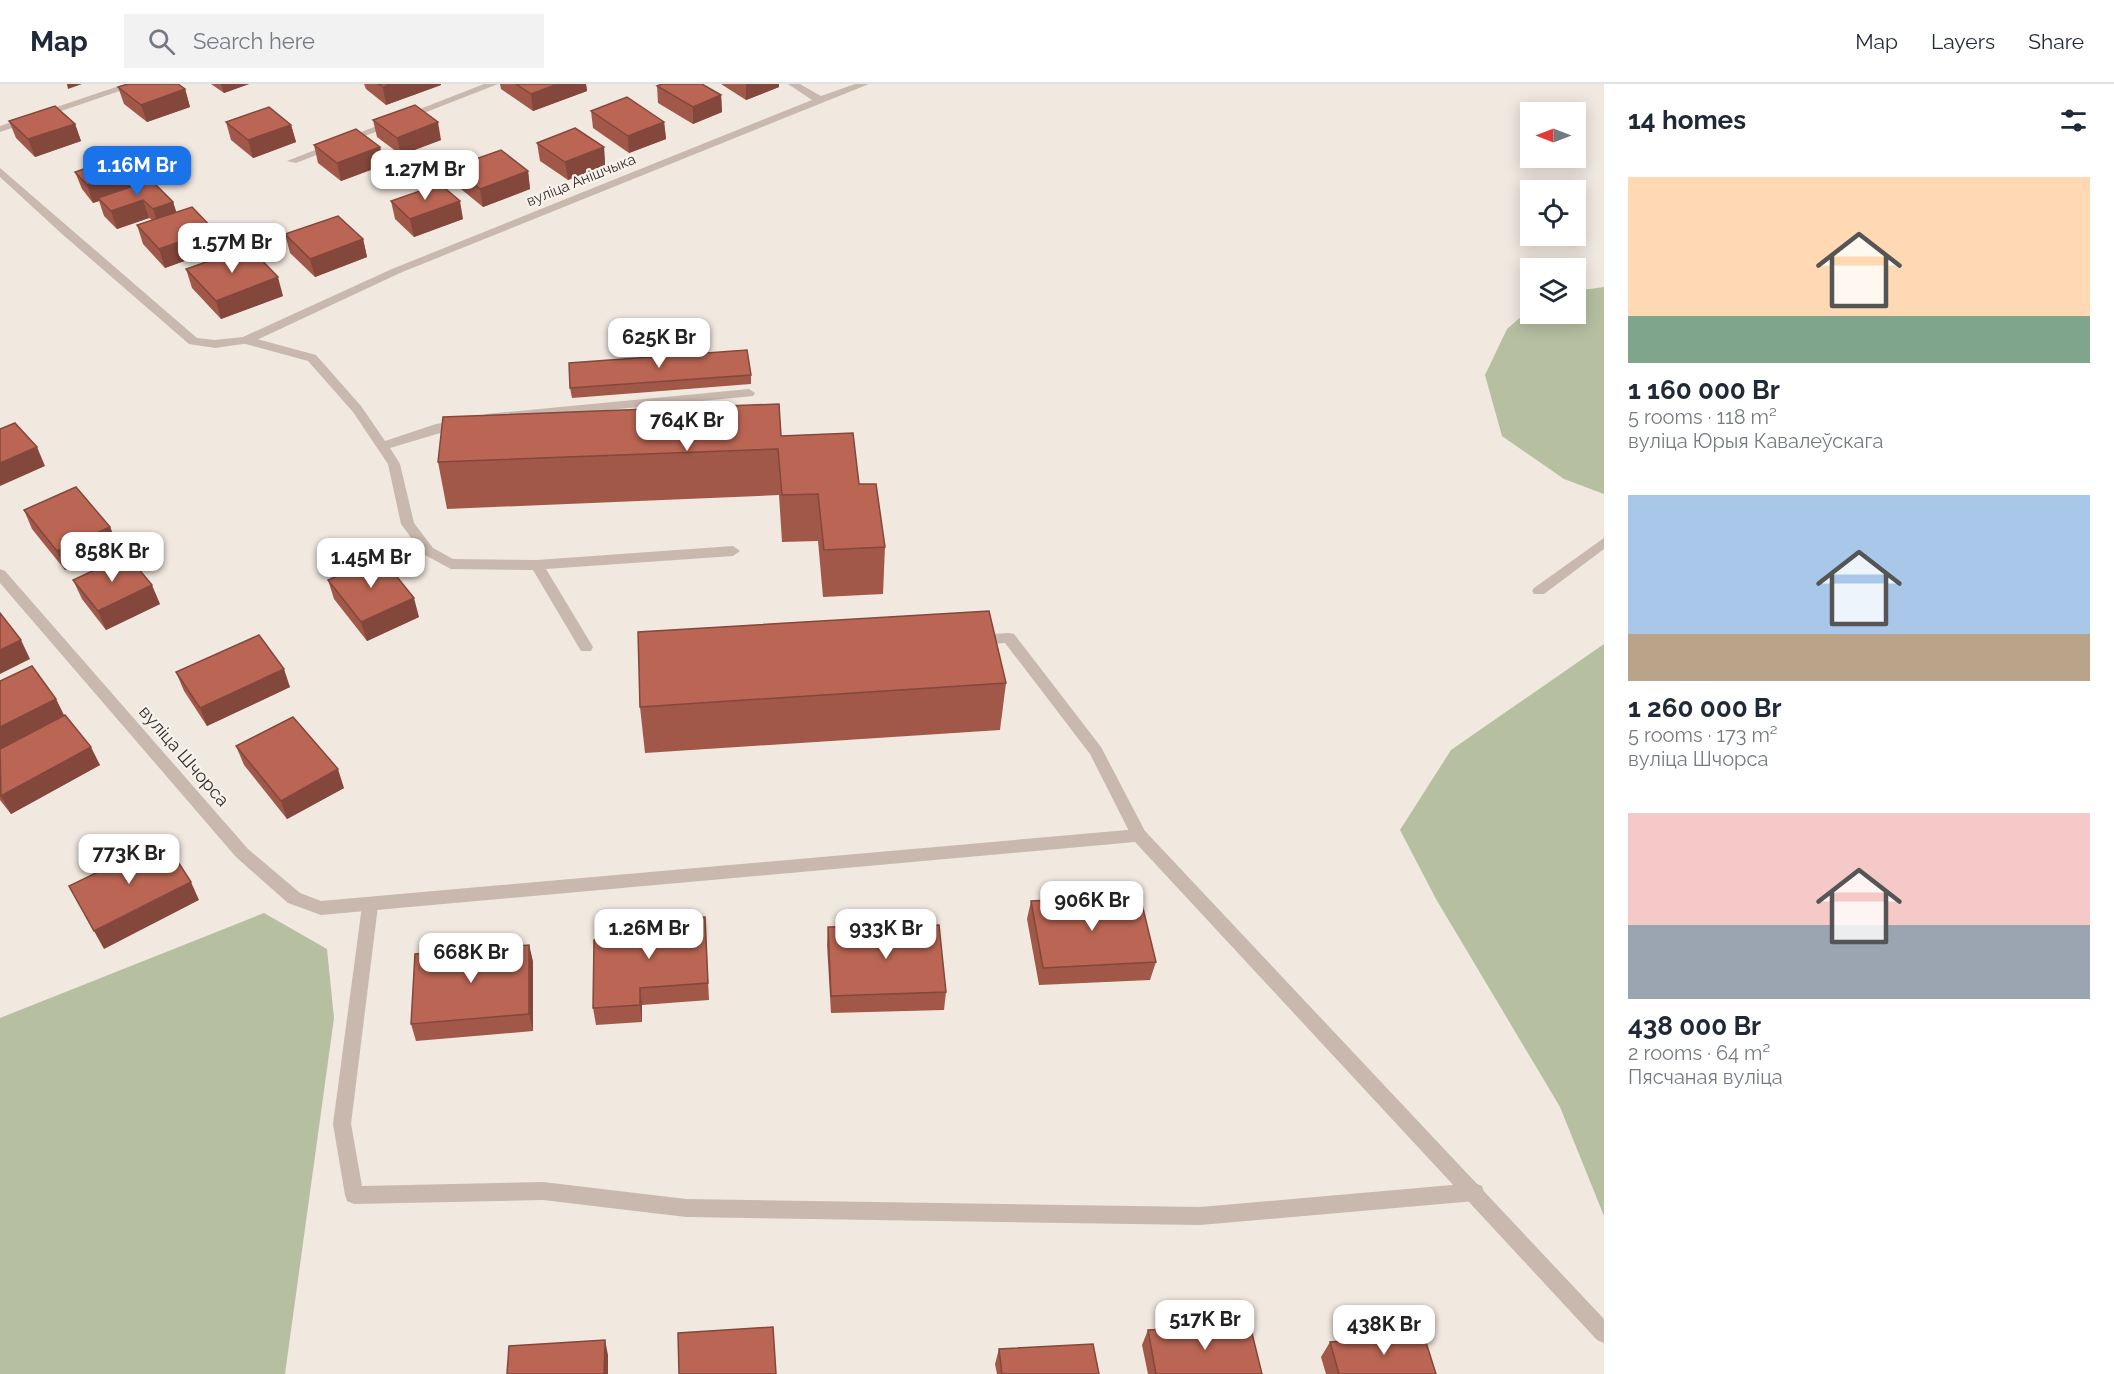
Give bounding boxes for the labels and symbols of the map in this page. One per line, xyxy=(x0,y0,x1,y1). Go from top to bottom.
north arrow xyxy=(1520,102,1586,168)
pin: 1.16M Br xyxy=(75,146,199,197)
pin: 1.27M Br xyxy=(363,150,487,201)
street label: вуліца Анішчыка xyxy=(524,150,638,210)
pin: 1.57M Br xyxy=(170,223,294,274)
pin: 625K Br xyxy=(604,318,714,369)
pin: 764K Br xyxy=(632,401,742,452)
pin: 858K Br xyxy=(57,532,167,583)
pin: 1.45M Br xyxy=(309,538,433,589)
street label: вуліца Шчорса xyxy=(135,701,234,810)
pin: 773K Br xyxy=(74,834,184,885)
pin: 906K Br xyxy=(1037,881,1147,932)
pin: 1.26M Br xyxy=(587,909,711,960)
pin: 933K Br xyxy=(831,909,941,960)
pin: 668K Br xyxy=(416,933,526,984)
pin: 517K Br xyxy=(1150,1300,1260,1351)
pin: 438K Br xyxy=(1329,1305,1439,1356)

